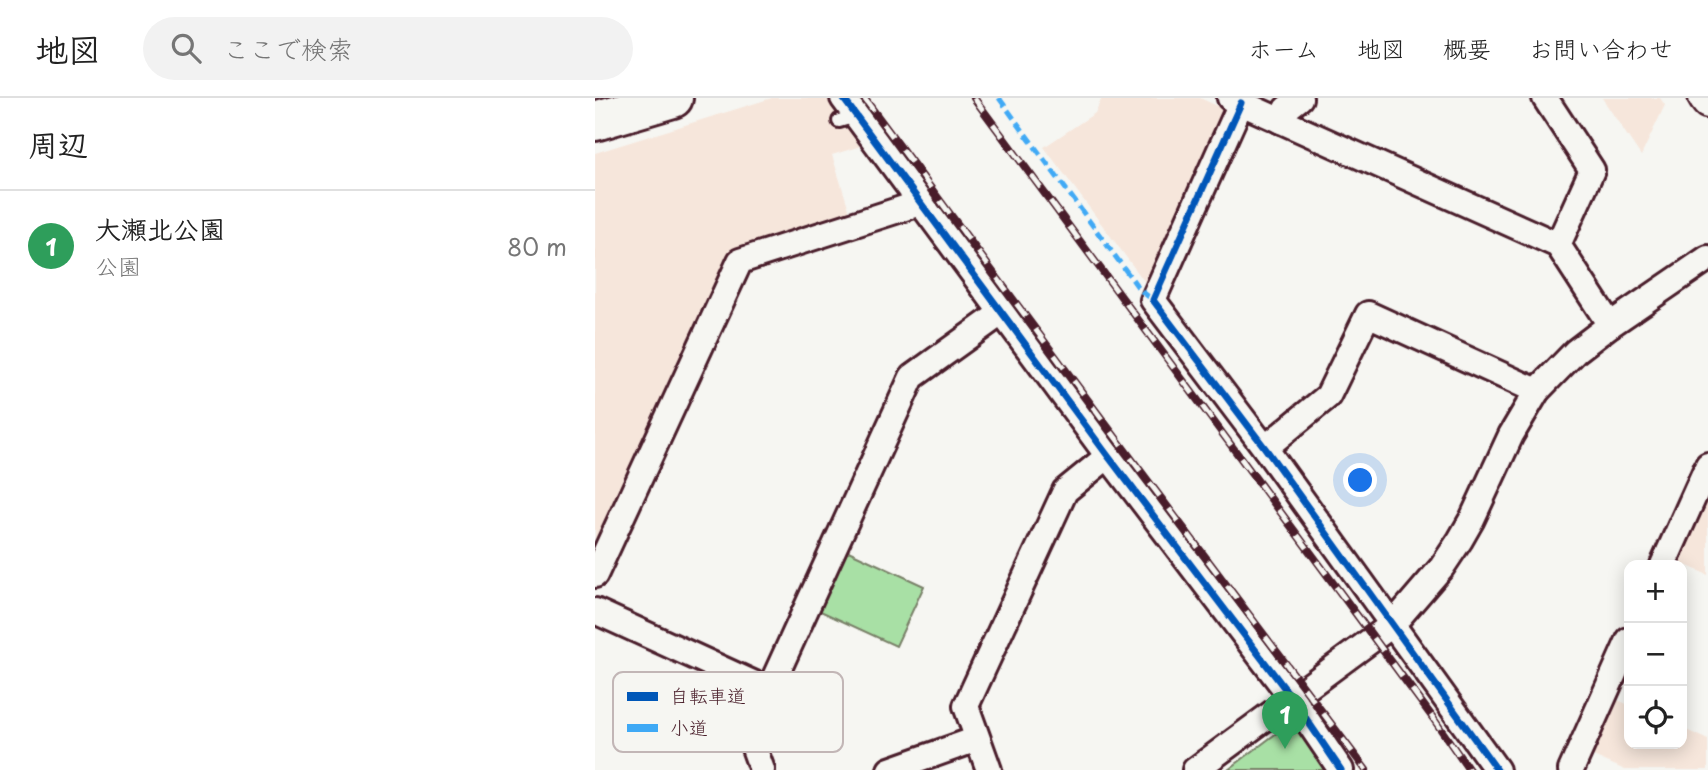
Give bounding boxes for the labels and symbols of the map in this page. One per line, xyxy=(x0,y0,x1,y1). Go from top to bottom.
your location xyxy=(1343,463,1377,497)
legend xyxy=(613,672,843,752)
text: 自転車道 xyxy=(670,681,746,709)
pin: 1 xyxy=(1262,691,1308,749)
text: 小道 xyxy=(670,713,708,741)

